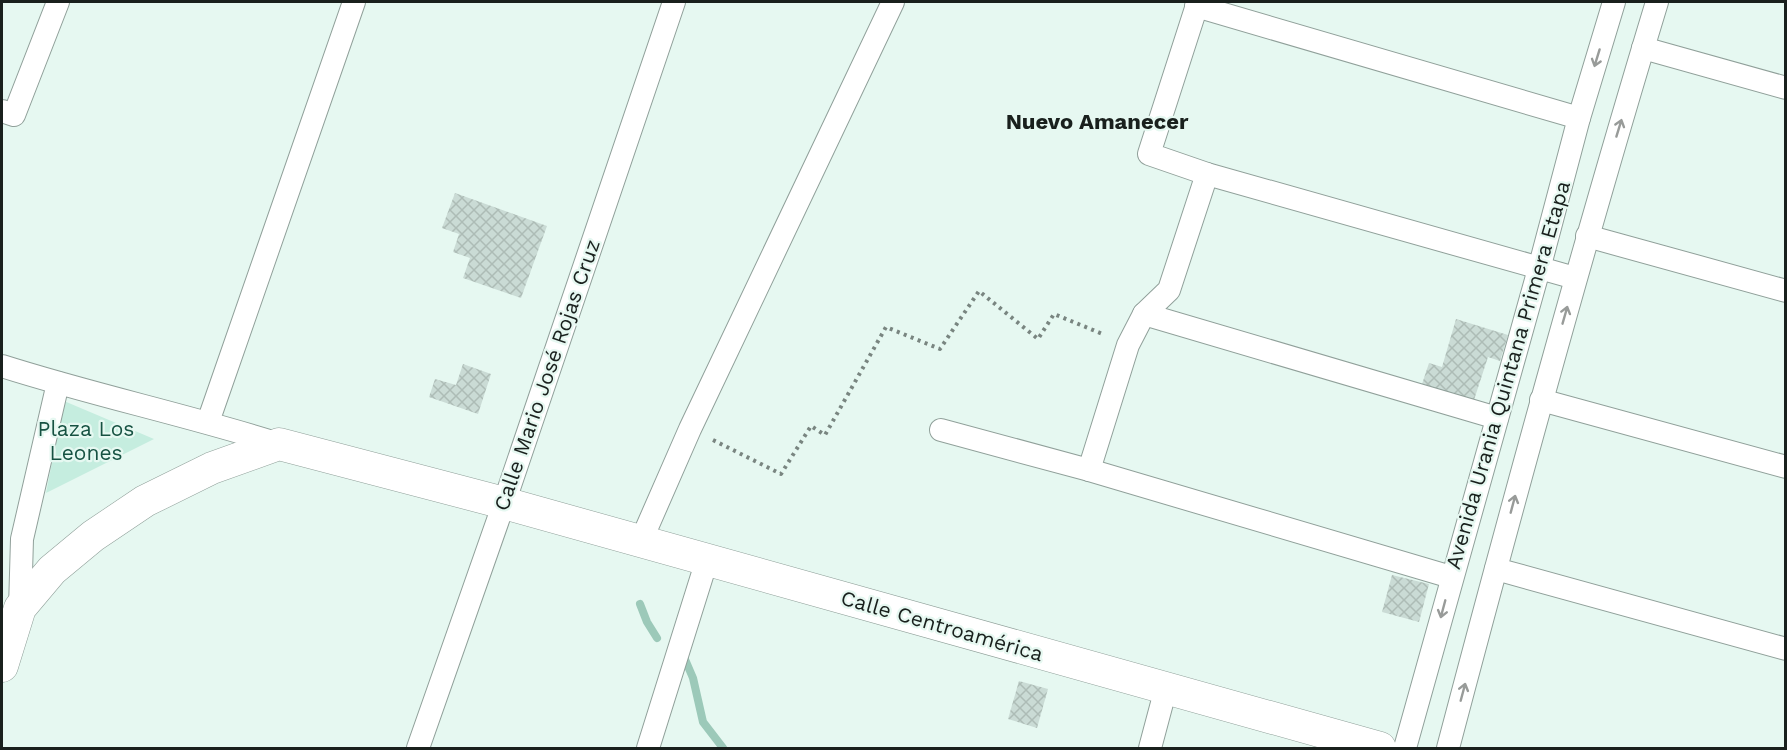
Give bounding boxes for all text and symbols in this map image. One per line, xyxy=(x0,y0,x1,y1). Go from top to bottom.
one-way arrow xyxy=(1591,48,1602,67)
district label: Nuevo Amanecer xyxy=(1006,109,1189,134)
one-way arrow xyxy=(1614,119,1625,138)
street label: Avenida Urania Quintana Primera Etapa xyxy=(1440,178,1575,572)
street label: Calle Mario José Rojas Cruz xyxy=(488,236,605,514)
one-way arrow xyxy=(1559,306,1571,325)
park label: Plaza Los Leones xyxy=(38,416,134,465)
one-way arrow xyxy=(1508,494,1519,513)
street label: Calle Centroamérica xyxy=(838,585,1046,666)
one-way arrow xyxy=(1436,600,1448,619)
one-way arrow xyxy=(1458,683,1469,702)

